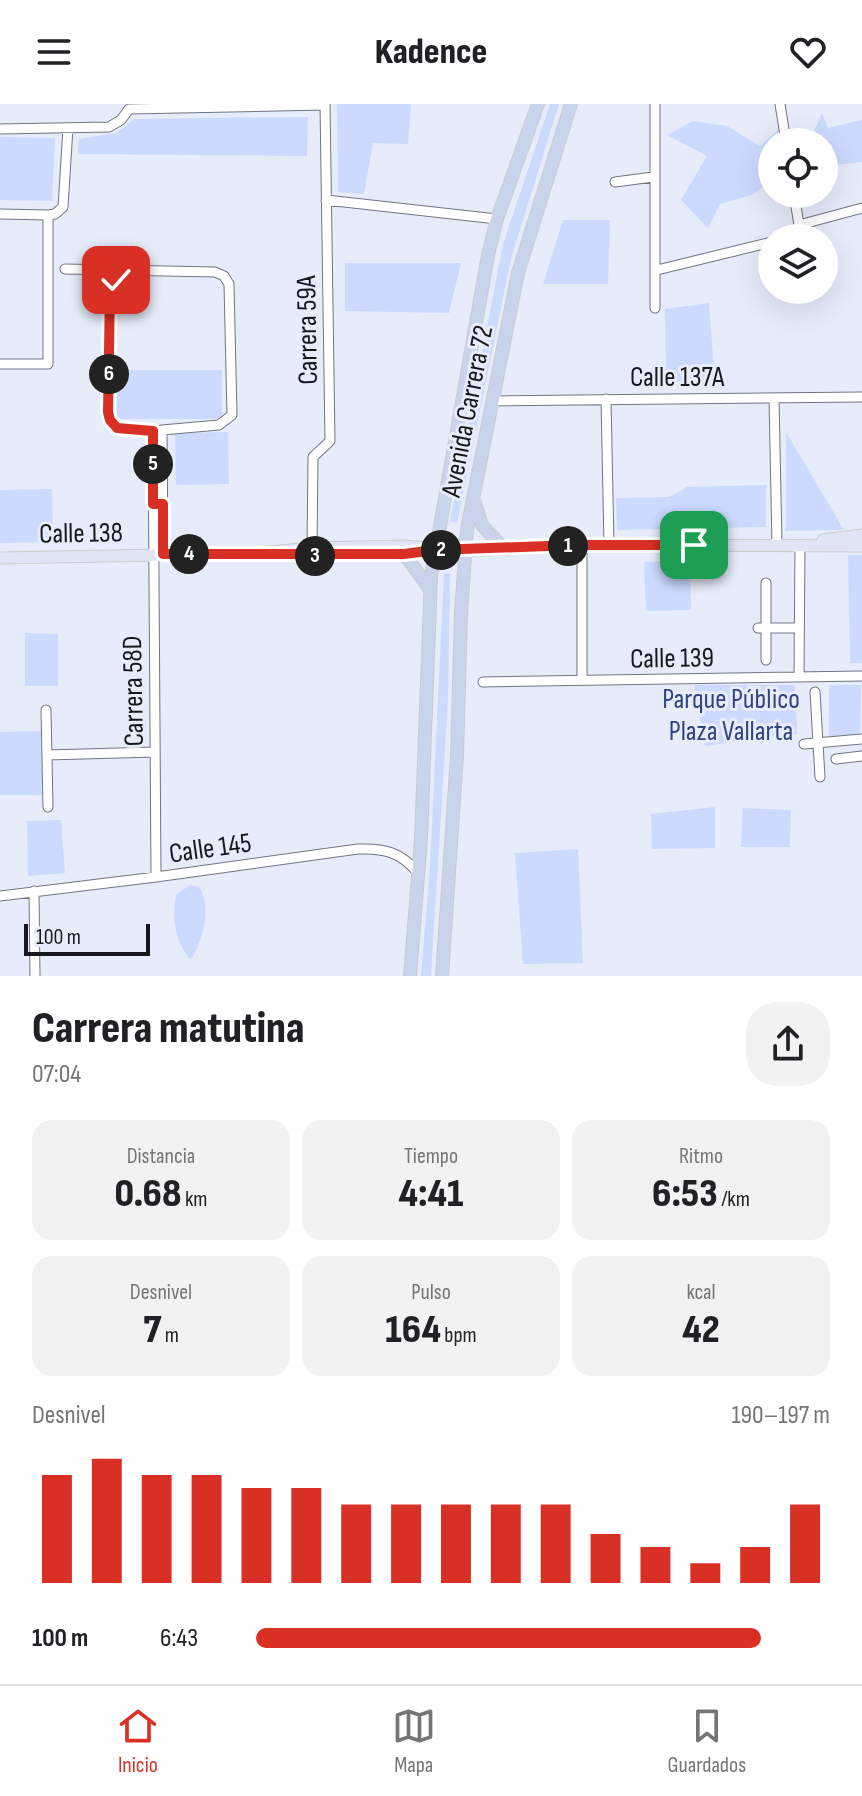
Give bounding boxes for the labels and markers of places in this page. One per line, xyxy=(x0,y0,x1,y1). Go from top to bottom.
pin xyxy=(82,246,150,314)
pin: 6 xyxy=(89,354,129,394)
pin: 5 xyxy=(133,444,173,484)
pin xyxy=(660,511,728,579)
pin: 1 xyxy=(548,526,588,566)
pin: 2 xyxy=(421,530,461,570)
pin: 4 xyxy=(169,534,209,574)
pin: 3 xyxy=(295,536,335,576)

